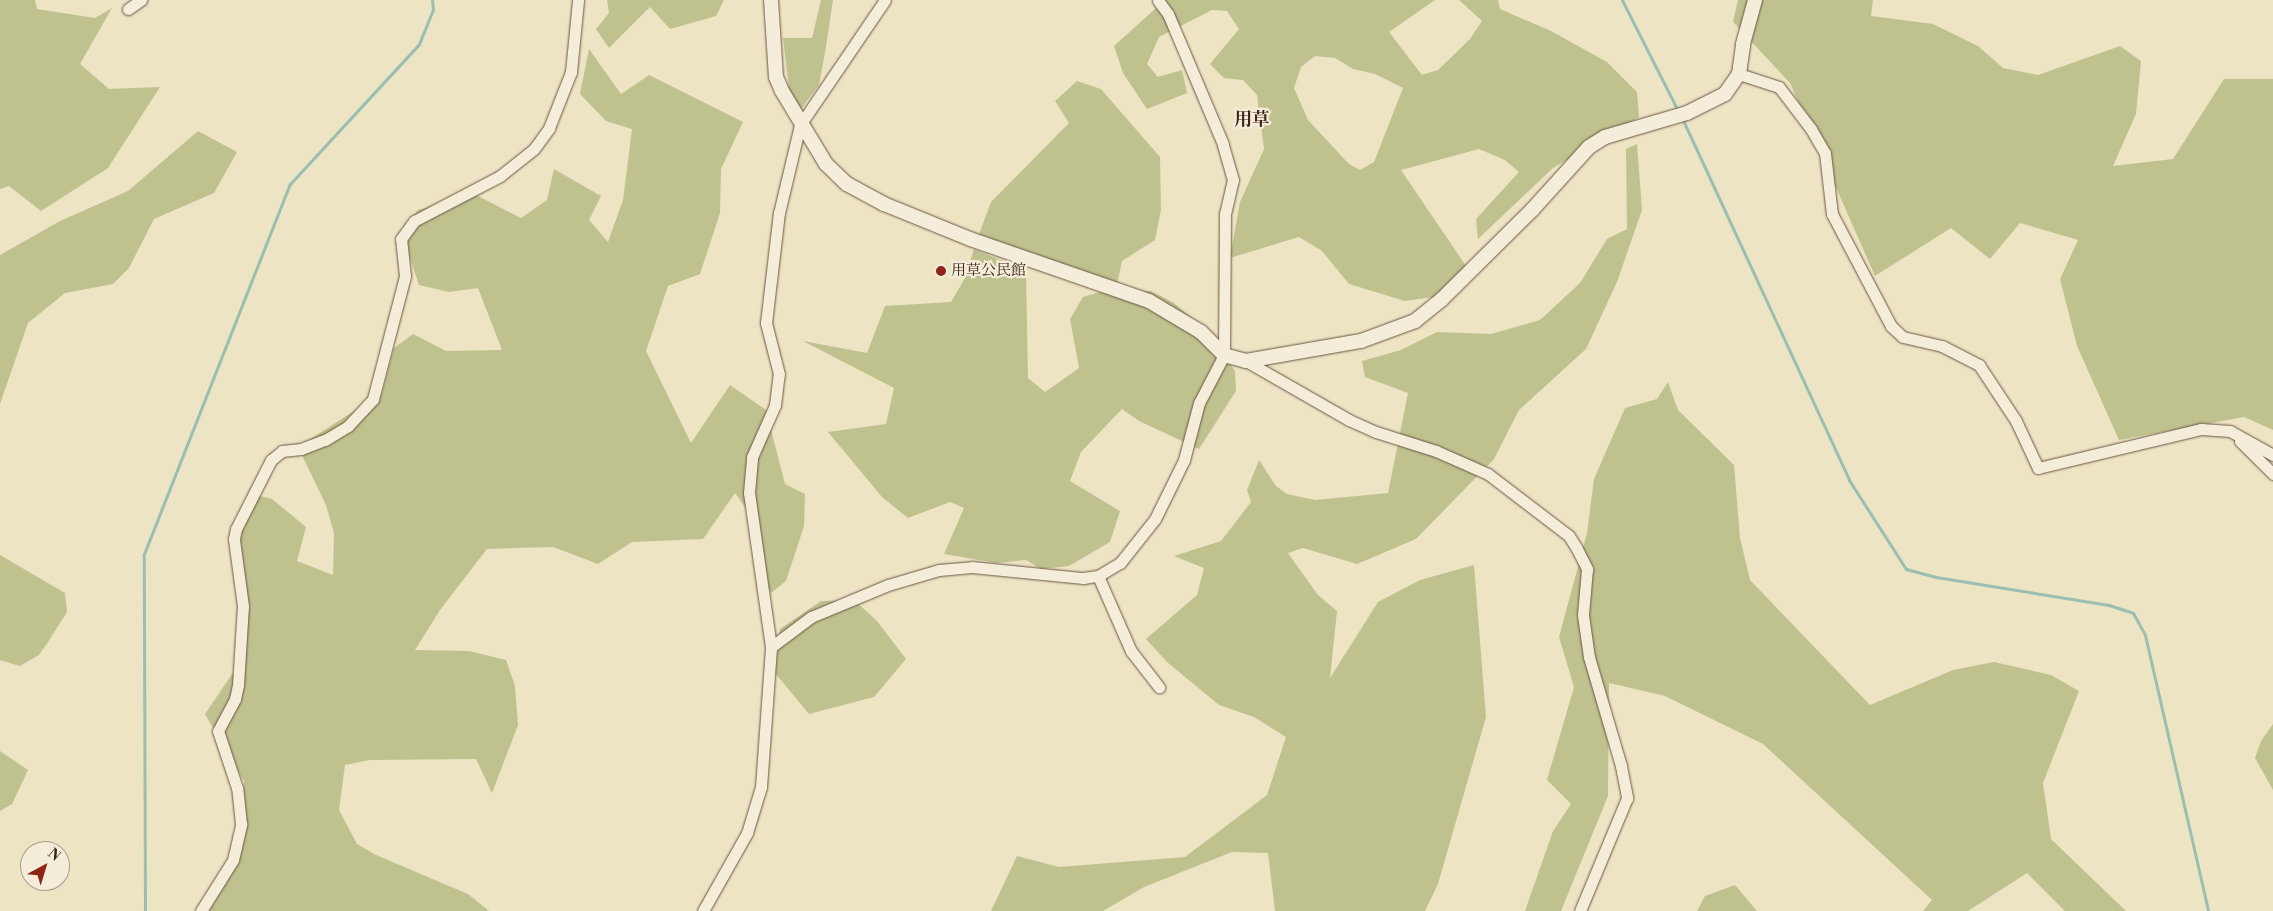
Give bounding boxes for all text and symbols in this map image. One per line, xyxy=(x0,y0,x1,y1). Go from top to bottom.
district label: 用草 xyxy=(1234,109,1270,131)
place label: 用草公民館 xyxy=(951,262,1026,280)
marker: 用草公民館 xyxy=(935,265,947,277)
north arrow xyxy=(20,841,70,891)
text: N xyxy=(44,845,64,866)

